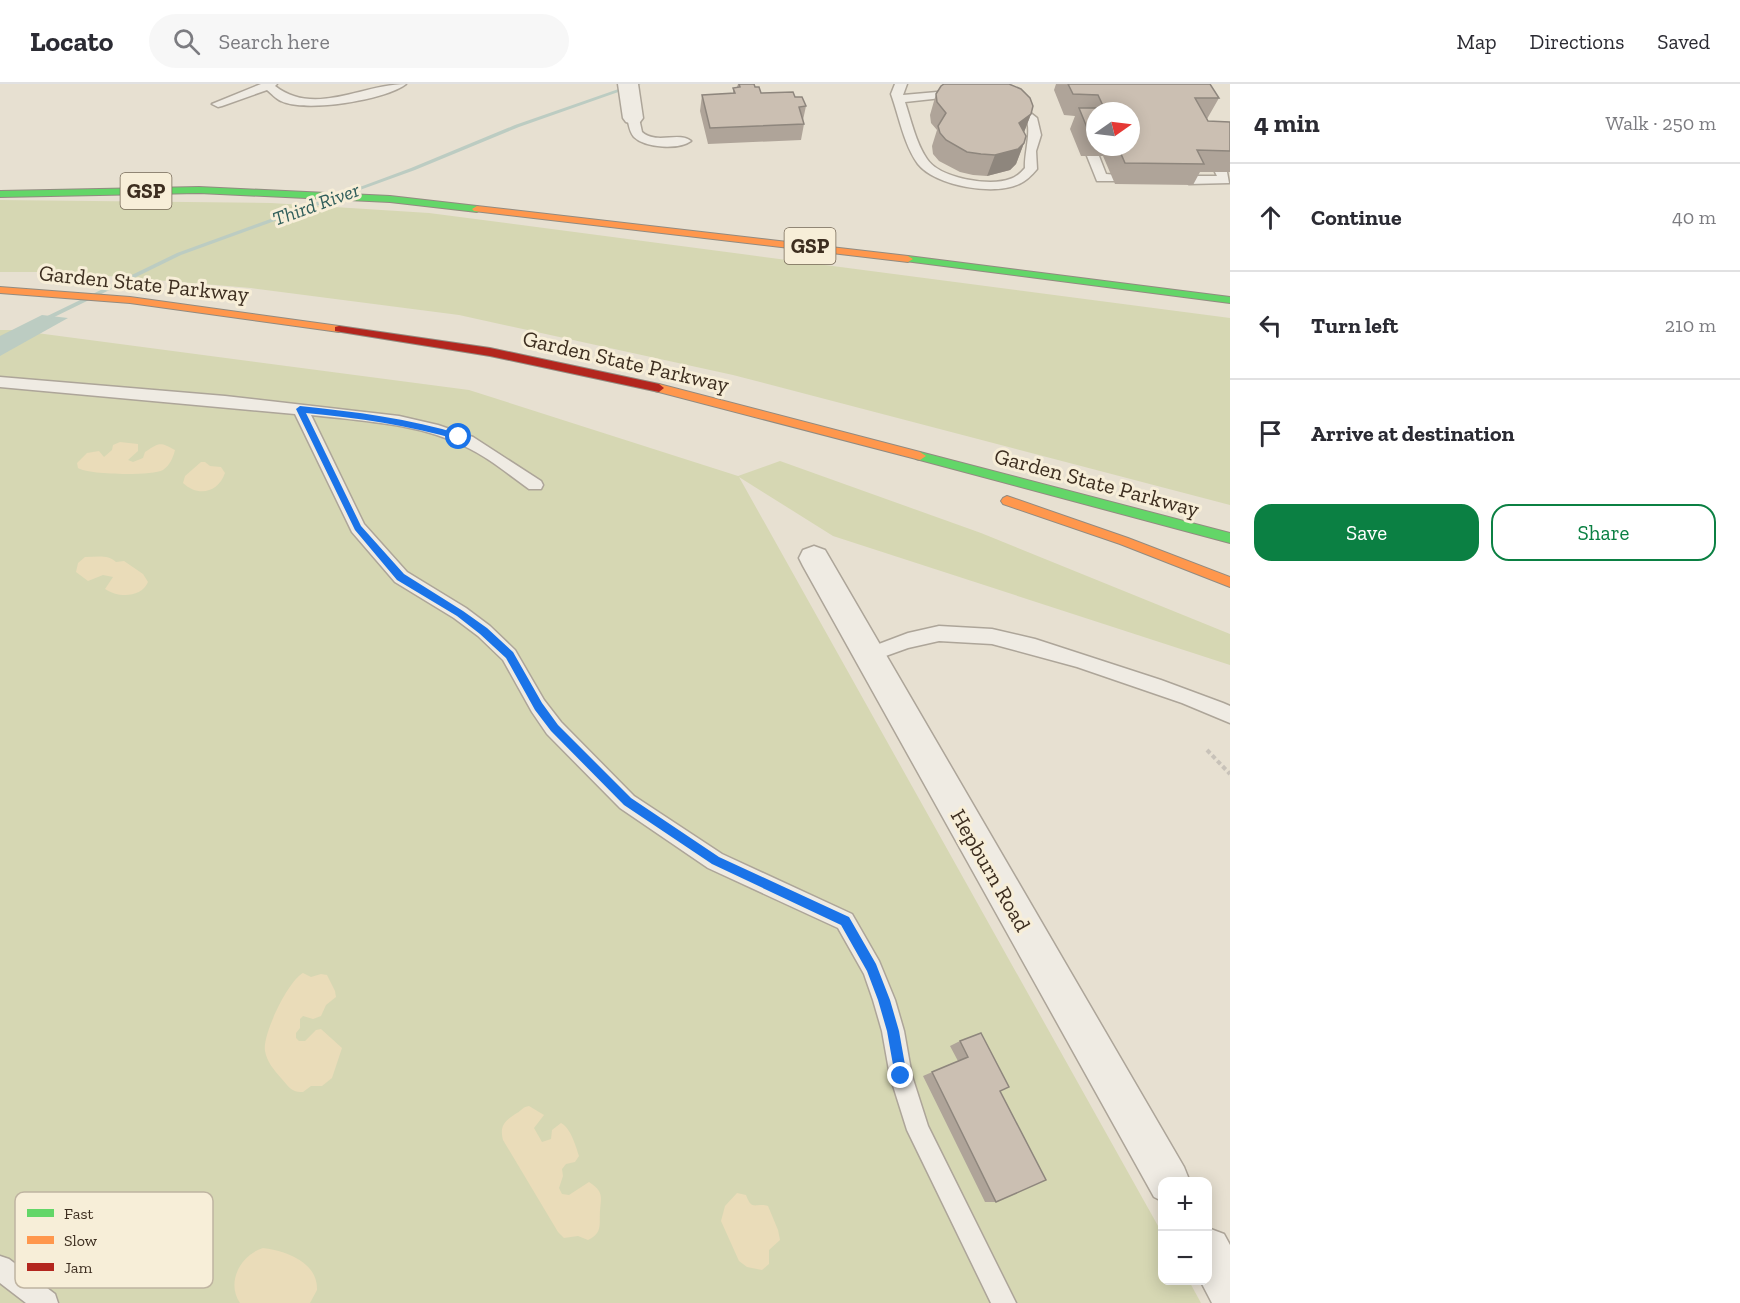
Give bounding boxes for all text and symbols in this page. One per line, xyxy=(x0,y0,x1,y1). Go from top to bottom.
search box xyxy=(149,14,569,68)
text: Locato xyxy=(30,25,113,58)
icon: search xyxy=(170,25,203,58)
text: Search here xyxy=(218,28,330,55)
text: Map xyxy=(1457,29,1497,54)
text: Directions xyxy=(1530,29,1624,54)
text: Saved xyxy=(1657,29,1710,54)
north arrow xyxy=(1086,102,1140,156)
text: 4 min xyxy=(1254,107,1320,139)
text: Walk · 250 m xyxy=(1606,111,1716,135)
road number: GSP xyxy=(120,173,172,209)
water label: Third River xyxy=(269,177,363,231)
icon: ahead xyxy=(1254,201,1287,234)
text: Continue xyxy=(1311,204,1402,231)
text: 40 m xyxy=(1672,205,1716,229)
road number: GSP xyxy=(784,228,836,264)
street label: Garden State Parkway xyxy=(38,259,251,308)
icon: left xyxy=(1254,309,1287,342)
text: Turn left xyxy=(1311,312,1398,339)
text: 210 m xyxy=(1665,313,1716,337)
street label: Garden State Parkway xyxy=(520,325,732,399)
icon: arrive xyxy=(1254,417,1287,450)
text: Arrive at destination xyxy=(1311,420,1514,447)
route start xyxy=(445,423,471,449)
street label: Garden State Parkway xyxy=(991,442,1203,523)
button: Save xyxy=(1254,504,1479,561)
button: Share xyxy=(1491,504,1716,561)
street label: Hepburn Road xyxy=(945,804,1036,936)
route end xyxy=(887,1062,913,1088)
map controls xyxy=(1158,1177,1212,1285)
button: + xyxy=(1158,1177,1212,1231)
legend xyxy=(15,1192,213,1288)
text: Fast xyxy=(64,1204,93,1223)
text: Slow xyxy=(64,1231,98,1250)
button: − xyxy=(1158,1231,1212,1285)
text: Jam xyxy=(64,1258,93,1277)

